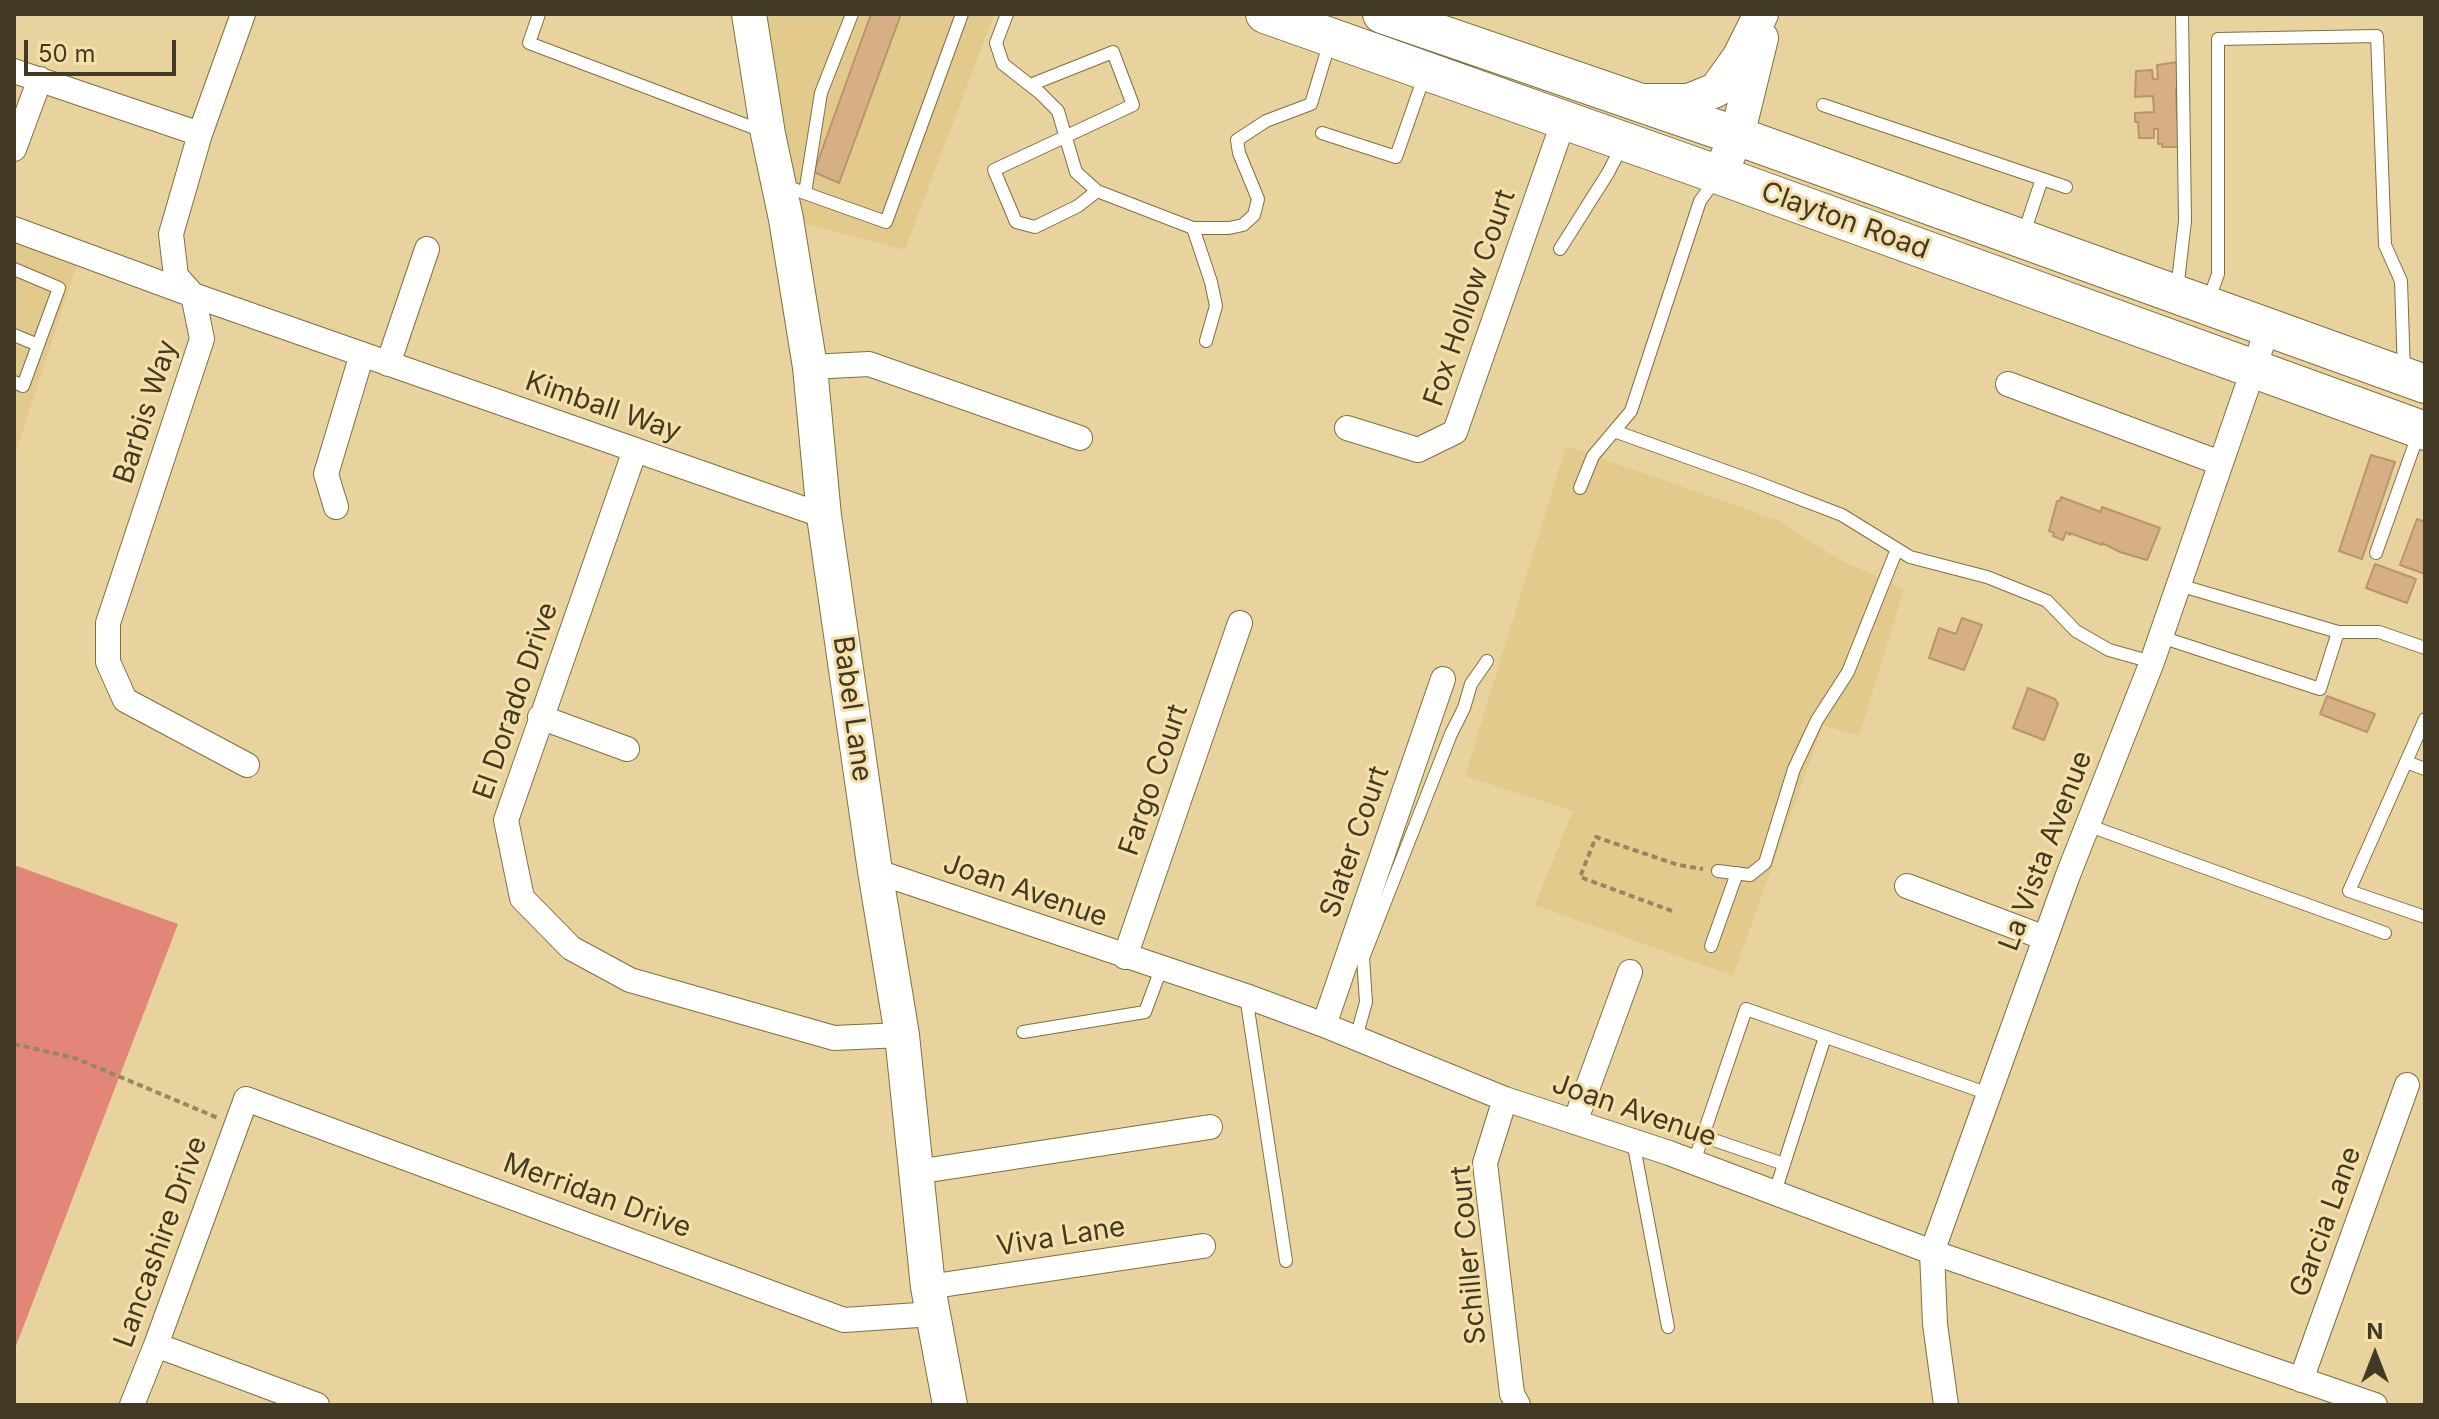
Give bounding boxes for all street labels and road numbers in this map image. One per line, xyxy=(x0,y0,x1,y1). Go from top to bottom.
street label: Clayton Road xyxy=(1756,175,1934,267)
street label: Fox Hollow Court xyxy=(1417,185,1523,411)
street label: Barbis Way xyxy=(107,336,185,488)
street label: Kimball Way xyxy=(521,365,685,449)
street label: El Dorado Drive xyxy=(467,598,565,804)
street label: Babel Lane xyxy=(825,634,879,784)
street label: Fargo Court xyxy=(1112,700,1196,860)
street label: La Vista Avenue xyxy=(1992,746,2100,956)
street label: Slater Court xyxy=(1313,762,1397,922)
street label: Joan Avenue xyxy=(938,847,1112,935)
street label: Joan Avenue xyxy=(1547,1067,1721,1155)
street label: Lancashire Drive xyxy=(107,1132,215,1352)
street label: Garcia Lane xyxy=(2283,1142,2369,1302)
street label: Merridan Drive xyxy=(499,1147,695,1245)
street label: Schiller Court xyxy=(1444,1164,1494,1346)
street label: Viva Lane xyxy=(994,1210,1128,1264)

